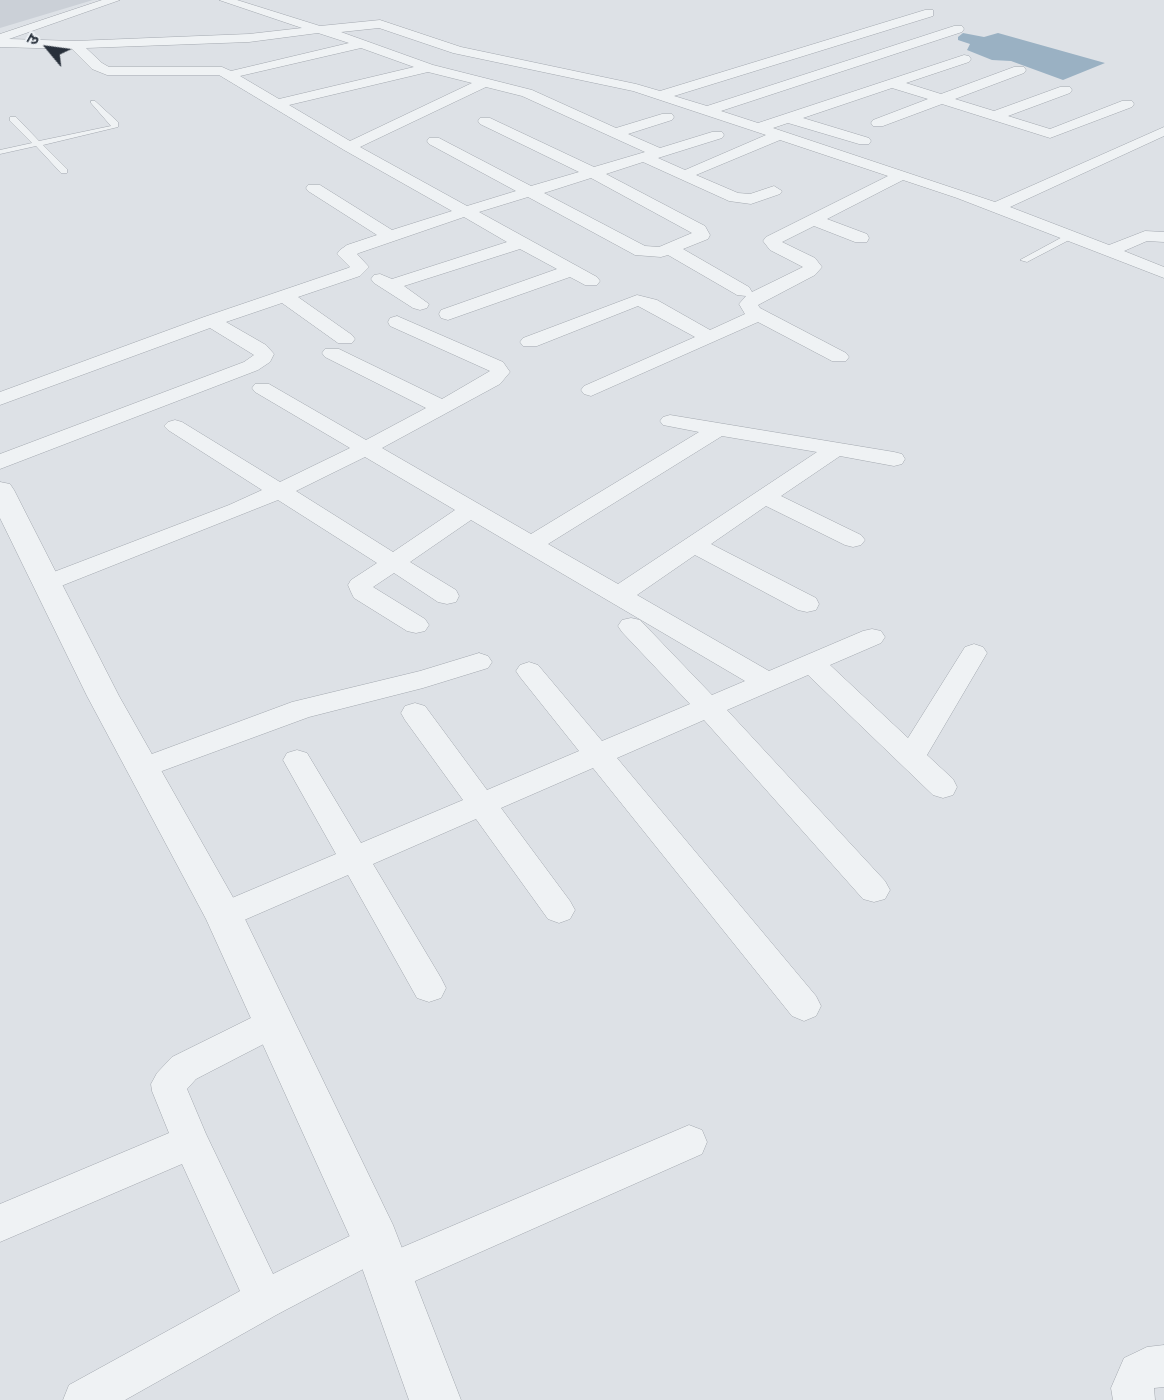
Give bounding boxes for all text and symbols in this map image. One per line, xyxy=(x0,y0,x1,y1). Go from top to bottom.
north arrow xyxy=(18,18,78,78)
text: उ xyxy=(21,30,42,48)

